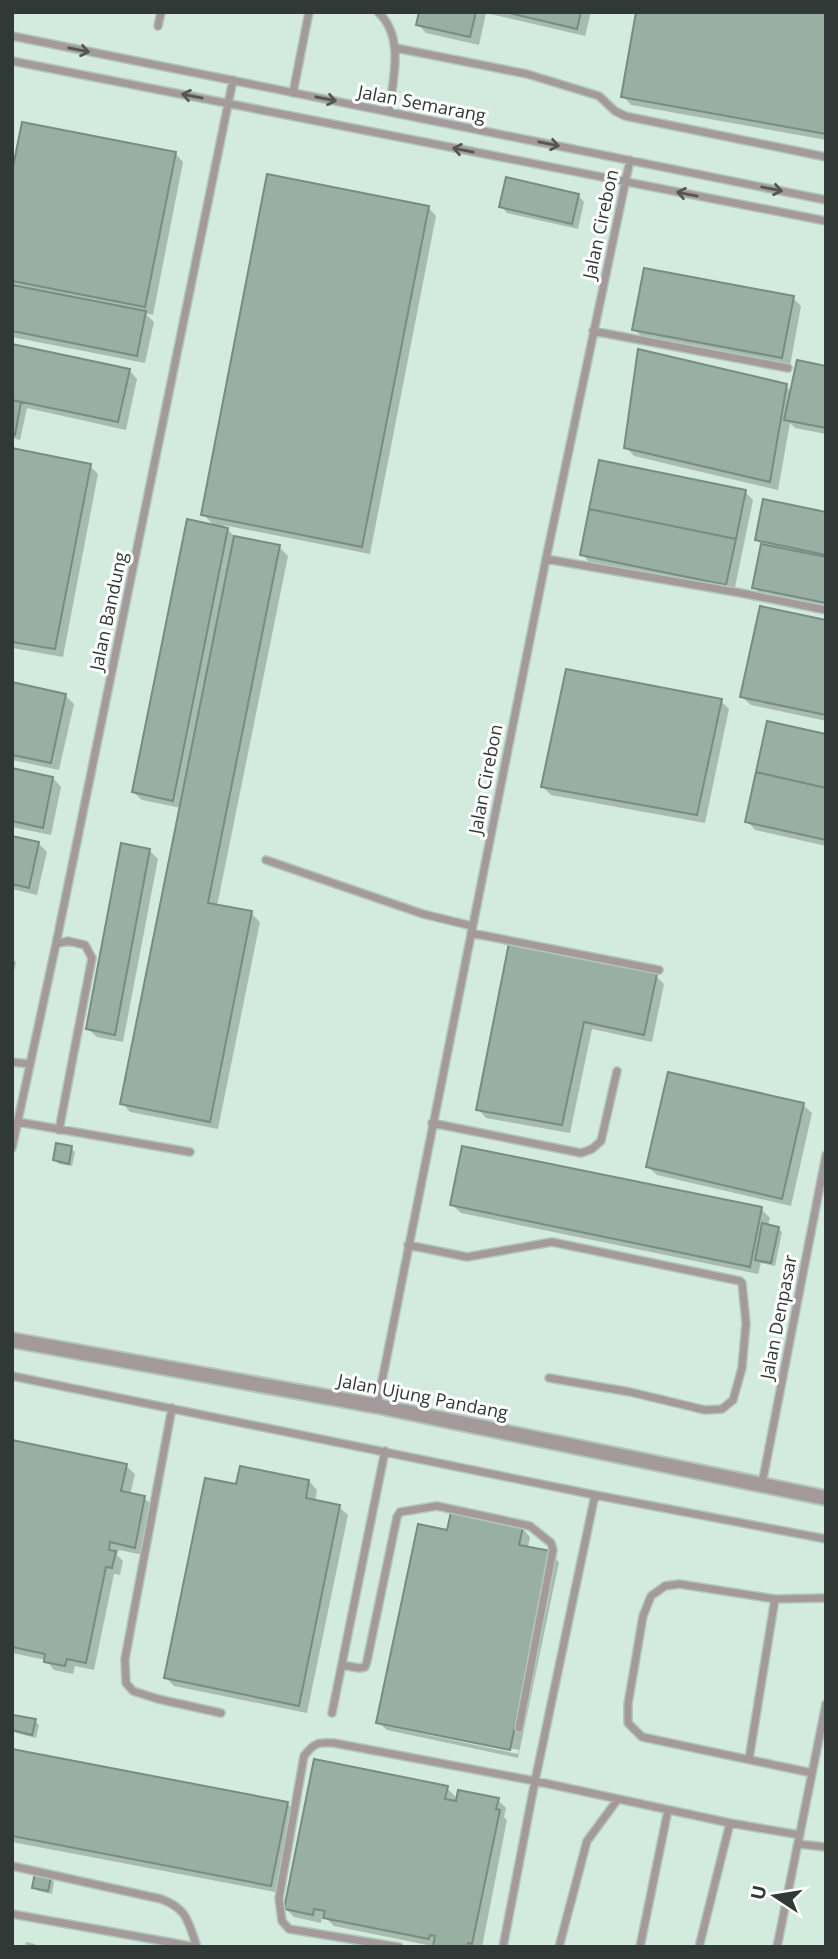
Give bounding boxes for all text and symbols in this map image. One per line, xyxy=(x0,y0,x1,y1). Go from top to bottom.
one-way arrow xyxy=(67,43,90,57)
street label: Jalan Semarang xyxy=(354,78,488,127)
one-way arrow xyxy=(181,89,204,103)
one-way arrow xyxy=(314,93,337,107)
one-way arrow xyxy=(537,138,560,152)
one-way arrow xyxy=(452,143,475,156)
street label: Jalan Cirebon xyxy=(576,167,623,283)
one-way arrow xyxy=(760,183,783,196)
one-way arrow xyxy=(676,187,699,200)
street label: Jalan Bandung xyxy=(83,549,132,674)
street label: Jalan Cirebon xyxy=(462,722,507,838)
street label: Jalan Denpasar xyxy=(754,1252,802,1383)
street label: Jalan Ujung Pandang xyxy=(334,1367,510,1424)
north arrow xyxy=(740,1861,810,1931)
text: U xyxy=(744,1883,773,1902)

